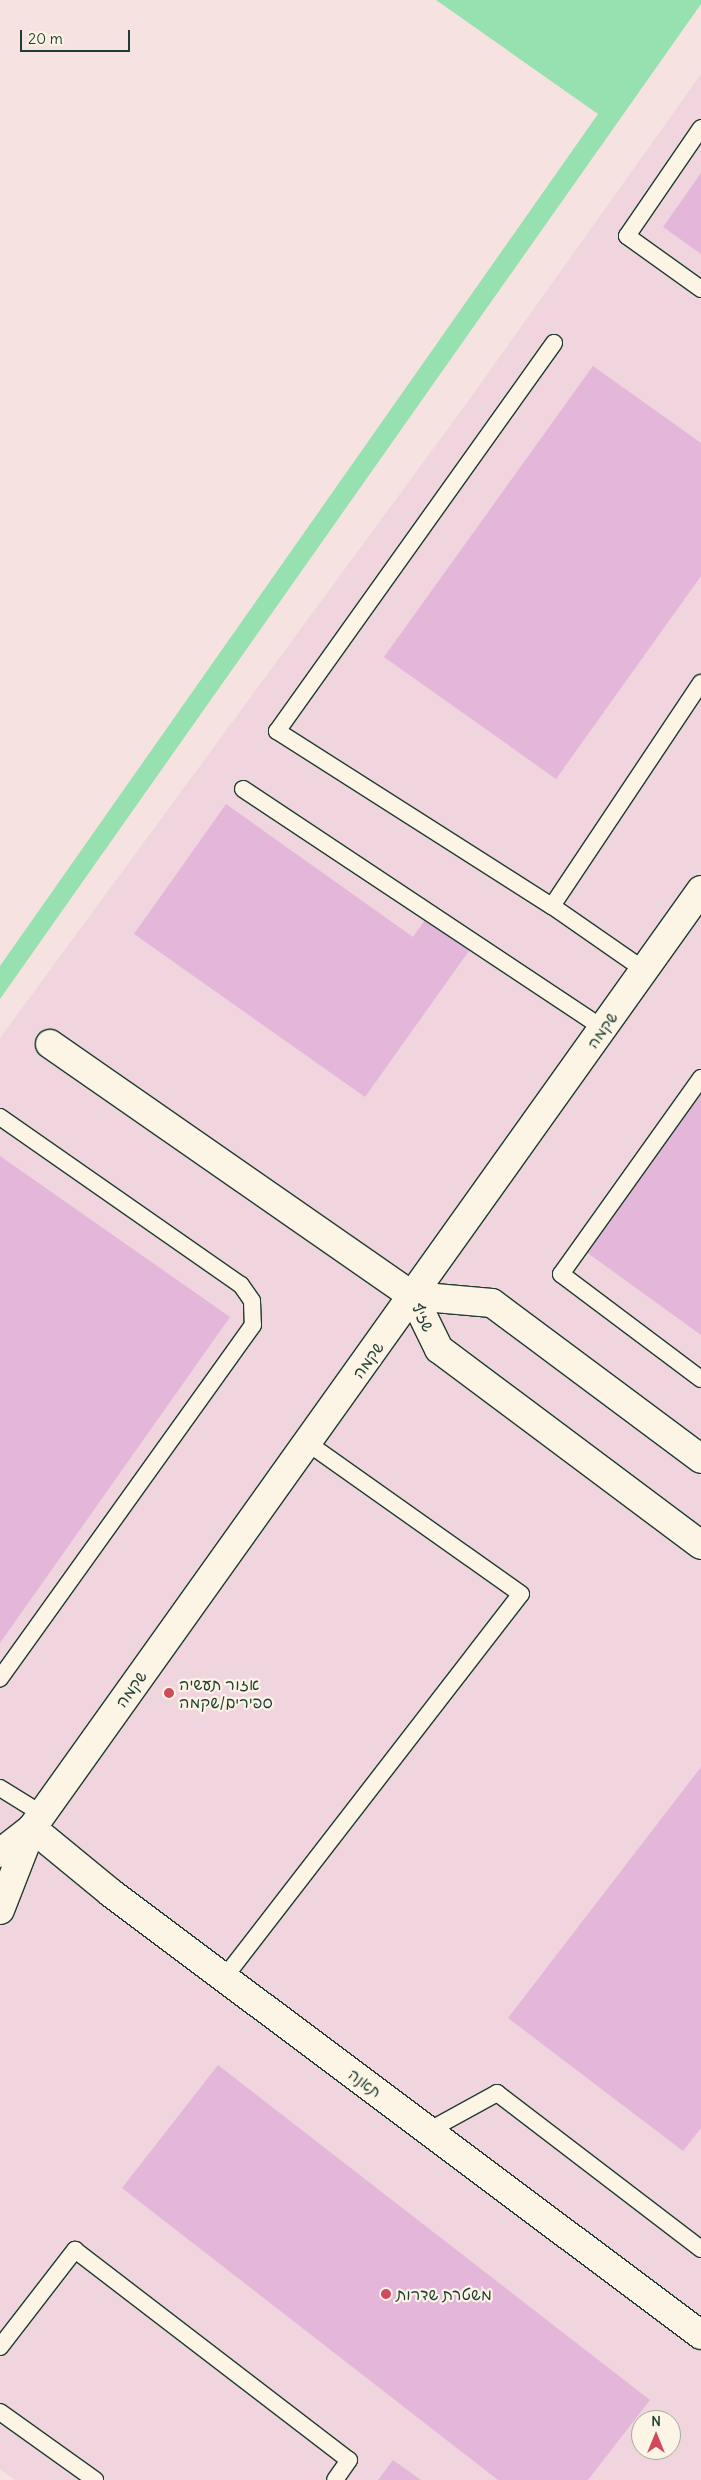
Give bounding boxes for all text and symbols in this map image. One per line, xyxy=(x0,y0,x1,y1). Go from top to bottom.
scale bar xyxy=(22,20,132,52)
text: 20 m xyxy=(28,29,63,48)
street label: שקמה xyxy=(582,1008,622,1052)
street label: שזיף xyxy=(408,1299,438,1335)
street label: שקמה xyxy=(348,1338,388,1382)
street label: שקמה xyxy=(111,1667,151,1711)
place label: אזור תעשיה ספירים/שקמה xyxy=(179,1674,273,1712)
marker: אזור תעשיה ספירים/שקמה xyxy=(163,1687,175,1699)
street label: תאנה xyxy=(345,2064,385,2102)
place label: משטרת שדרות xyxy=(396,2284,492,2304)
marker: משטרת שדרות xyxy=(380,2288,392,2300)
north arrow xyxy=(631,2410,681,2460)
text: N xyxy=(651,2412,661,2430)

